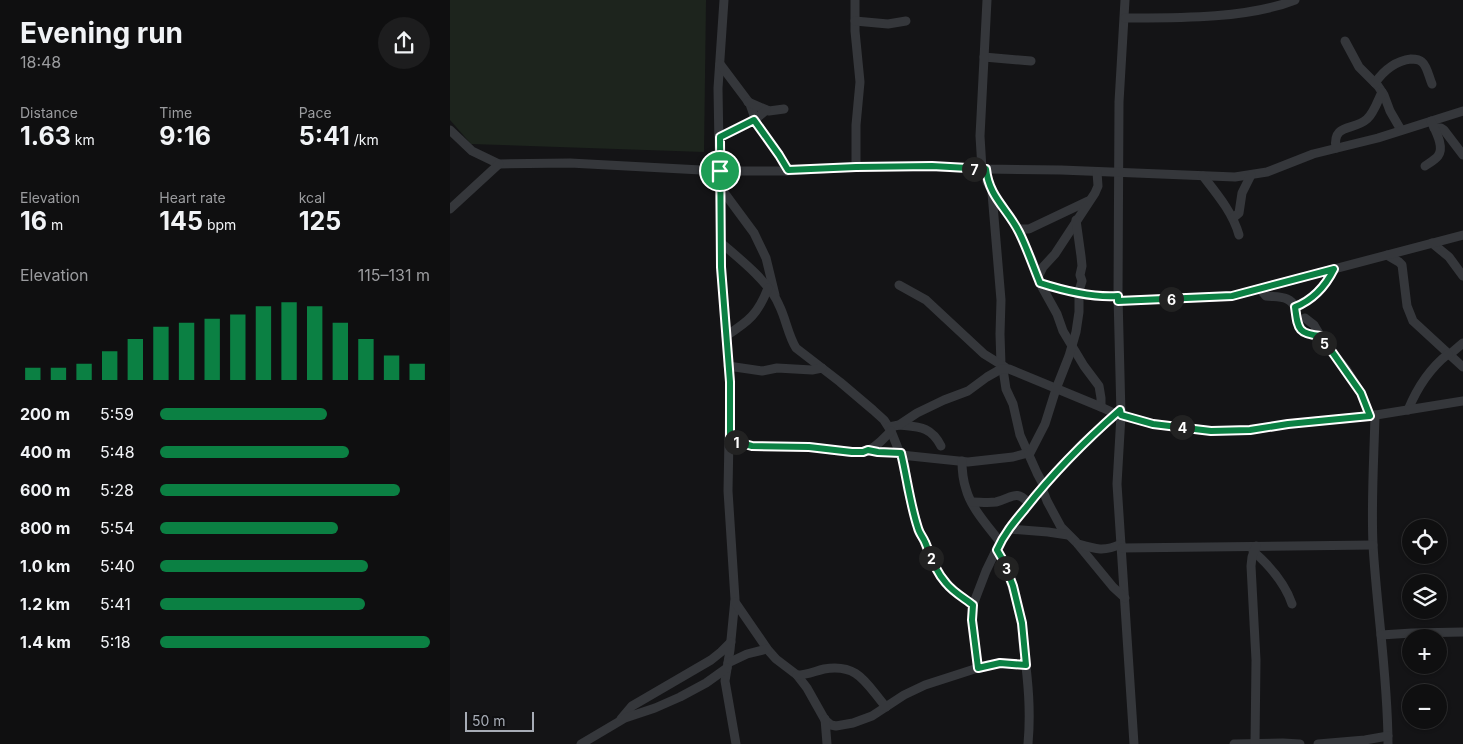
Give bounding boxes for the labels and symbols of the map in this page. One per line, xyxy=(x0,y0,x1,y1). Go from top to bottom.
pin xyxy=(699,150,741,192)
pin: 7 xyxy=(962,156,986,182)
pin: 6 xyxy=(1158,286,1184,312)
pin: 5 xyxy=(1312,330,1336,356)
pin: 4 xyxy=(1170,414,1194,440)
pin: 1 xyxy=(724,430,748,454)
pin: 2 xyxy=(918,546,944,570)
pin: 3 xyxy=(994,556,1018,580)
scale bar xyxy=(465,709,534,732)

